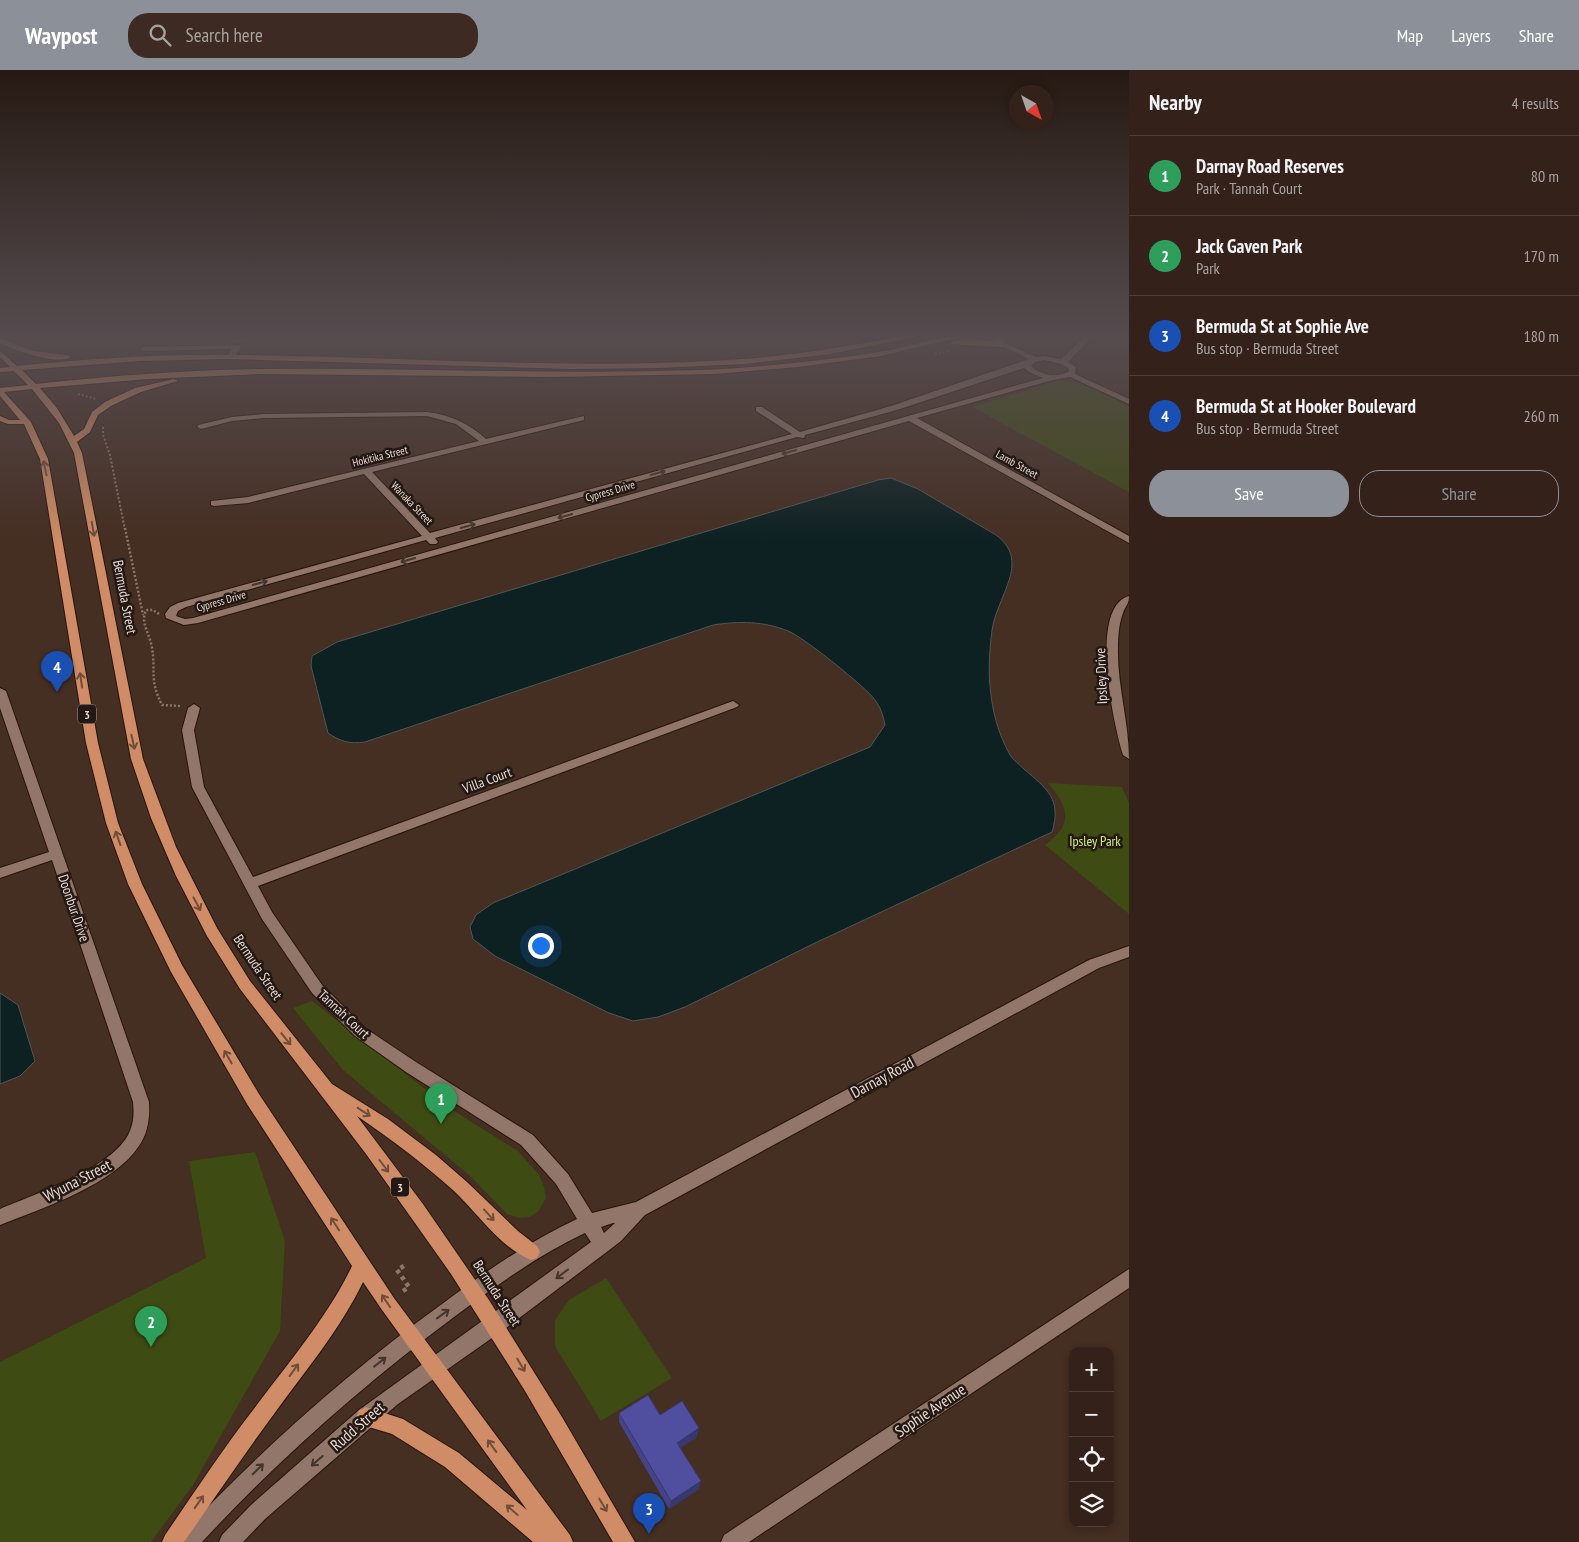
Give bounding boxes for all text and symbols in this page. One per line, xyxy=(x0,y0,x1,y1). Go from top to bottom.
search box xyxy=(128,13,478,58)
text: Waypost xyxy=(25,20,98,51)
icon: search xyxy=(146,21,174,49)
text: Search here xyxy=(186,23,263,47)
text: Map xyxy=(1397,24,1423,47)
text: Layers xyxy=(1451,24,1491,47)
text: Share xyxy=(1519,24,1554,47)
north arrow xyxy=(1009,85,1054,130)
text: Nearby xyxy=(1149,89,1202,116)
text: 4 results xyxy=(1512,93,1559,113)
text: Darnay Road Reserves xyxy=(1196,154,1344,178)
text: 1 xyxy=(1161,166,1169,186)
text: 80 m xyxy=(1531,166,1559,186)
text: Park · Tannah Court xyxy=(1196,178,1302,198)
text: Jack Gaven Park xyxy=(1196,234,1302,258)
text: 2 xyxy=(1161,246,1169,266)
text: 170 m xyxy=(1524,246,1559,266)
text: Park xyxy=(1196,258,1220,278)
text: Bermuda St at Sophie Ave xyxy=(1196,314,1369,338)
text: 3 xyxy=(1161,326,1169,346)
text: 180 m xyxy=(1524,326,1559,346)
text: Bus stop · Bermuda Street xyxy=(1196,338,1339,358)
text: Bermuda St at Hooker Boulevard xyxy=(1196,394,1416,418)
text: 4 xyxy=(1161,406,1169,426)
text: 260 m xyxy=(1524,406,1559,426)
text: Bus stop · Bermuda Street xyxy=(1196,418,1339,438)
street label: Hokitika Street xyxy=(351,442,409,470)
street label: Lamb Street xyxy=(994,447,1040,481)
one-way arrow xyxy=(781,448,797,458)
one-way arrow xyxy=(40,461,50,477)
one-way arrow xyxy=(649,468,665,478)
button: Save xyxy=(1149,470,1349,517)
button: Share xyxy=(1359,470,1559,517)
street label: Cypress Drive xyxy=(584,477,637,505)
street label: Wanaka Street xyxy=(388,479,436,527)
one-way arrow xyxy=(557,511,573,521)
one-way arrow xyxy=(88,520,98,536)
one-way arrow xyxy=(459,521,475,530)
one-way arrow xyxy=(401,555,417,565)
street label: Bermuda Street xyxy=(109,558,141,636)
one-way arrow xyxy=(252,578,268,587)
street label: Cypress Drive xyxy=(195,587,248,615)
street label: Ipsley Drive xyxy=(1091,647,1111,704)
pin: 4 xyxy=(41,651,73,692)
one-way arrow xyxy=(76,672,86,688)
road number: 3 xyxy=(78,704,96,724)
one-way arrow xyxy=(129,733,139,749)
street label: Villa Court xyxy=(459,763,514,797)
one-way arrow xyxy=(112,830,122,846)
park label: Ipsley Park xyxy=(1069,832,1121,850)
street label: Doonbur Drive xyxy=(54,872,94,944)
one-way arrow xyxy=(192,896,202,911)
street label: Bermuda Street xyxy=(230,931,287,1003)
your location xyxy=(528,933,554,959)
street label: Tannah Court xyxy=(315,986,374,1042)
one-way arrow xyxy=(281,1032,292,1045)
one-way arrow xyxy=(223,1051,233,1065)
street label: Darnay Road xyxy=(847,1052,917,1102)
pin: 1 xyxy=(425,1083,457,1124)
one-way arrow xyxy=(356,1107,370,1117)
street label: Wyuna Street xyxy=(40,1154,115,1206)
one-way arrow xyxy=(379,1159,389,1173)
road number: 3 xyxy=(391,1178,409,1196)
one-way arrow xyxy=(483,1208,495,1221)
one-way arrow xyxy=(330,1217,340,1231)
street label: Bermuda Street xyxy=(469,1257,525,1329)
one-way arrow xyxy=(556,1268,569,1279)
one-way arrow xyxy=(381,1294,392,1308)
pin: 2 xyxy=(135,1306,167,1347)
one-way arrow xyxy=(436,1309,450,1319)
map controls xyxy=(1069,1347,1114,1527)
button: + xyxy=(1069,1347,1114,1392)
one-way arrow xyxy=(373,1357,387,1367)
one-way arrow xyxy=(516,1358,526,1372)
one-way arrow xyxy=(289,1363,299,1377)
street label: Sophie Avenue xyxy=(891,1379,969,1441)
button: − xyxy=(1069,1392,1114,1437)
street label: Rudd Street xyxy=(326,1397,389,1455)
button: locate xyxy=(1069,1437,1114,1482)
one-way arrow xyxy=(487,1440,498,1453)
one-way arrow xyxy=(310,1455,323,1466)
one-way arrow xyxy=(252,1463,264,1475)
button: layers xyxy=(1069,1482,1114,1527)
pin: 3 xyxy=(633,1493,665,1534)
one-way arrow xyxy=(194,1495,204,1509)
one-way arrow xyxy=(599,1498,609,1512)
one-way arrow xyxy=(505,1505,518,1516)

